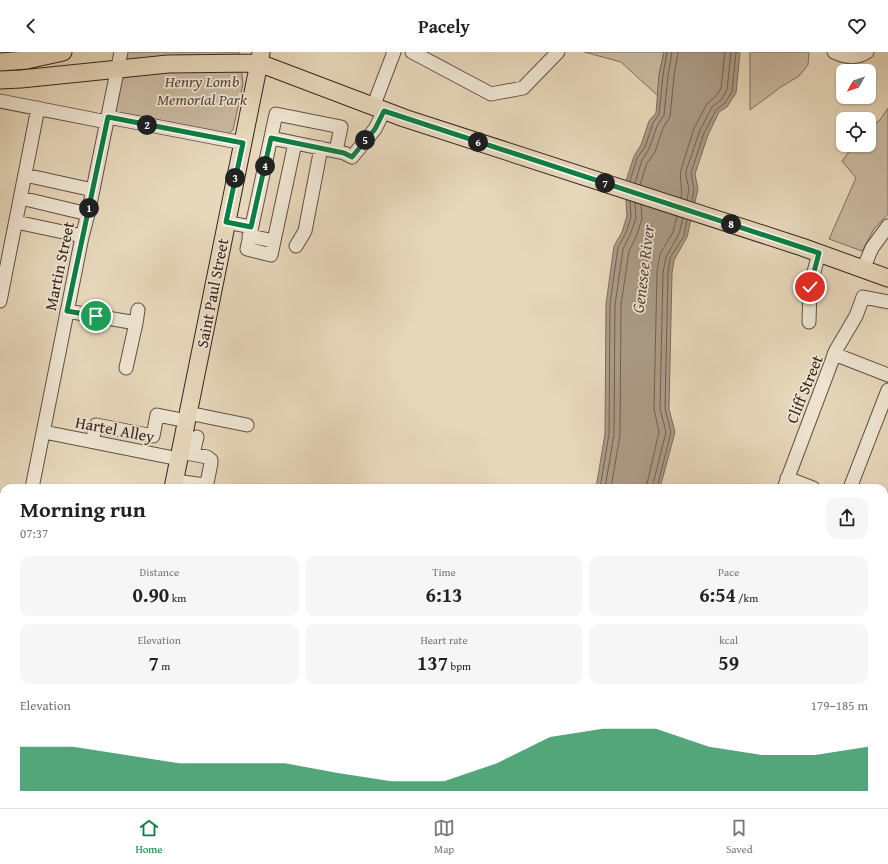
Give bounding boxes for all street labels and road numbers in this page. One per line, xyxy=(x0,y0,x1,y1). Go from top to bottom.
street label: Martin Street xyxy=(38,219,80,313)
street label: Saint Paul Street xyxy=(190,236,234,350)
street label: Cliff Street xyxy=(779,351,829,427)
street label: Hartel Alley xyxy=(73,410,157,448)

